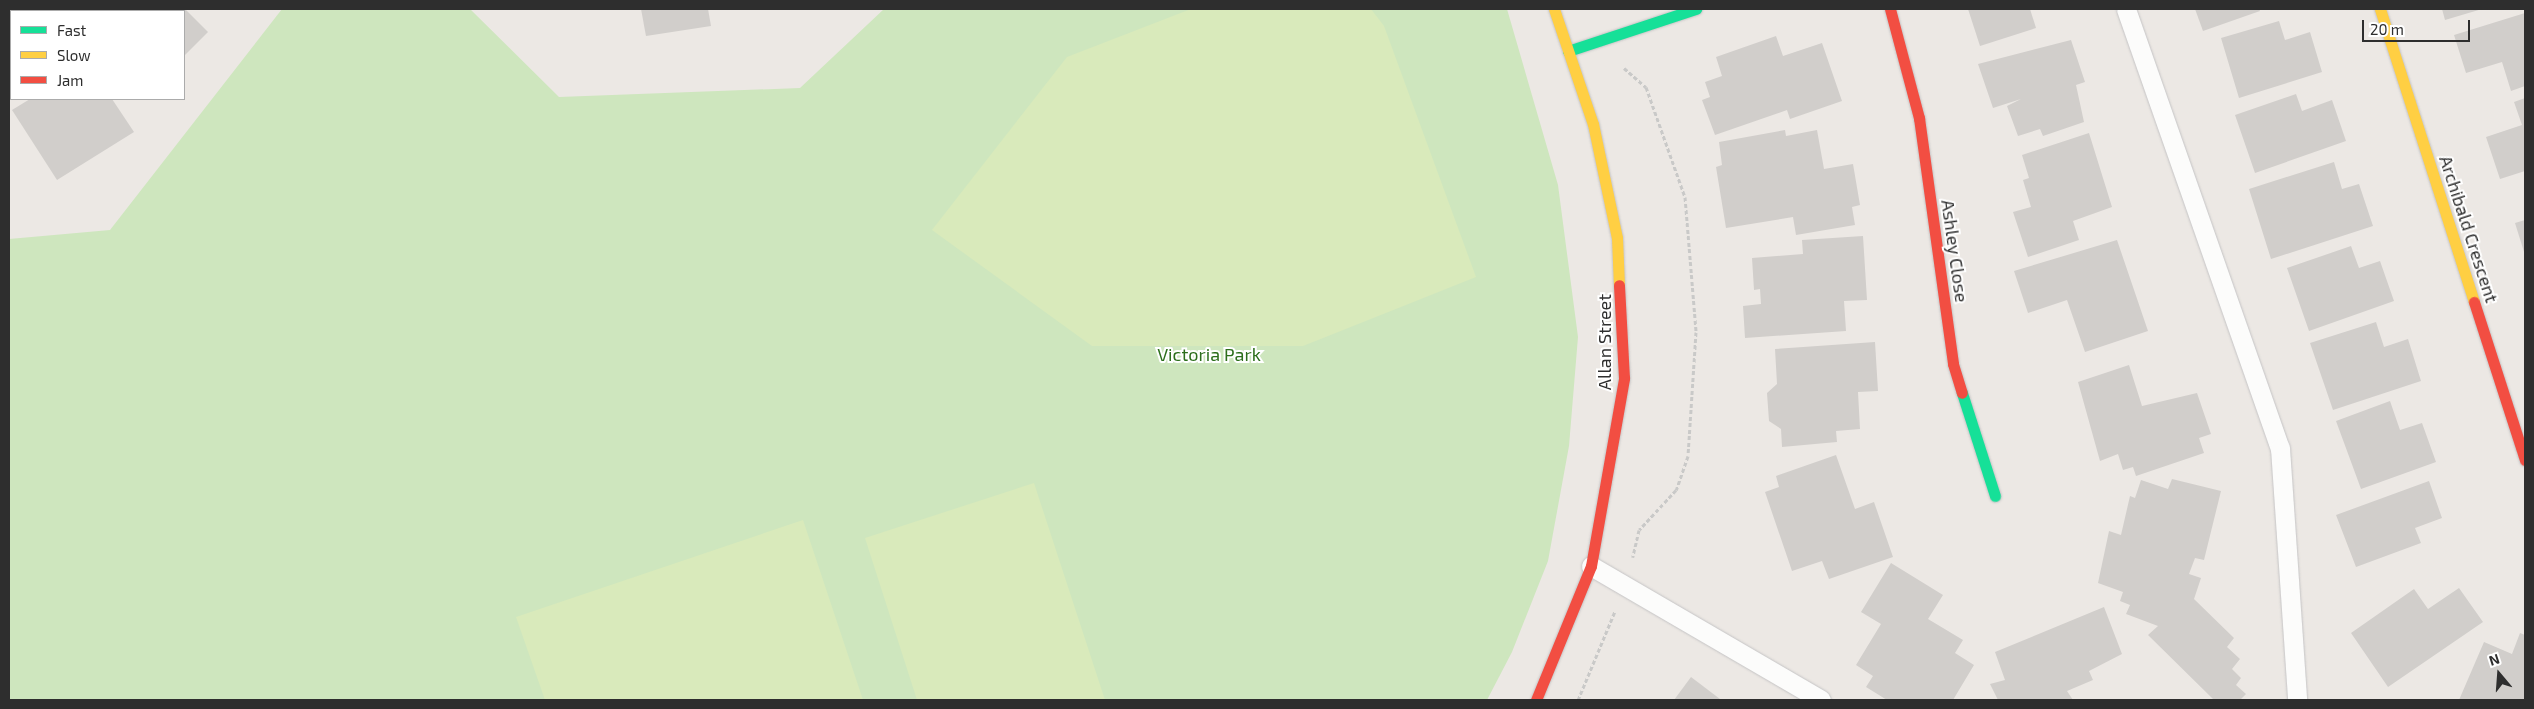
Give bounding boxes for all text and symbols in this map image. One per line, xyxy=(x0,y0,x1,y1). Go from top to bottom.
legend xyxy=(10,10,185,100)
scale bar xyxy=(2364,10,2472,42)
text: 20 m xyxy=(2370,20,2404,38)
text: Fast xyxy=(57,21,86,39)
text: Slow xyxy=(57,46,91,64)
text: Jam xyxy=(57,71,83,89)
street label: Archibald Crescent xyxy=(2435,153,2503,305)
street label: Ashley Close xyxy=(1937,198,1973,304)
street label: Allan Street xyxy=(1593,294,1615,390)
park label: Victoria Park xyxy=(1157,343,1261,365)
north arrow xyxy=(2474,649,2524,699)
text: N xyxy=(2487,650,2502,669)

